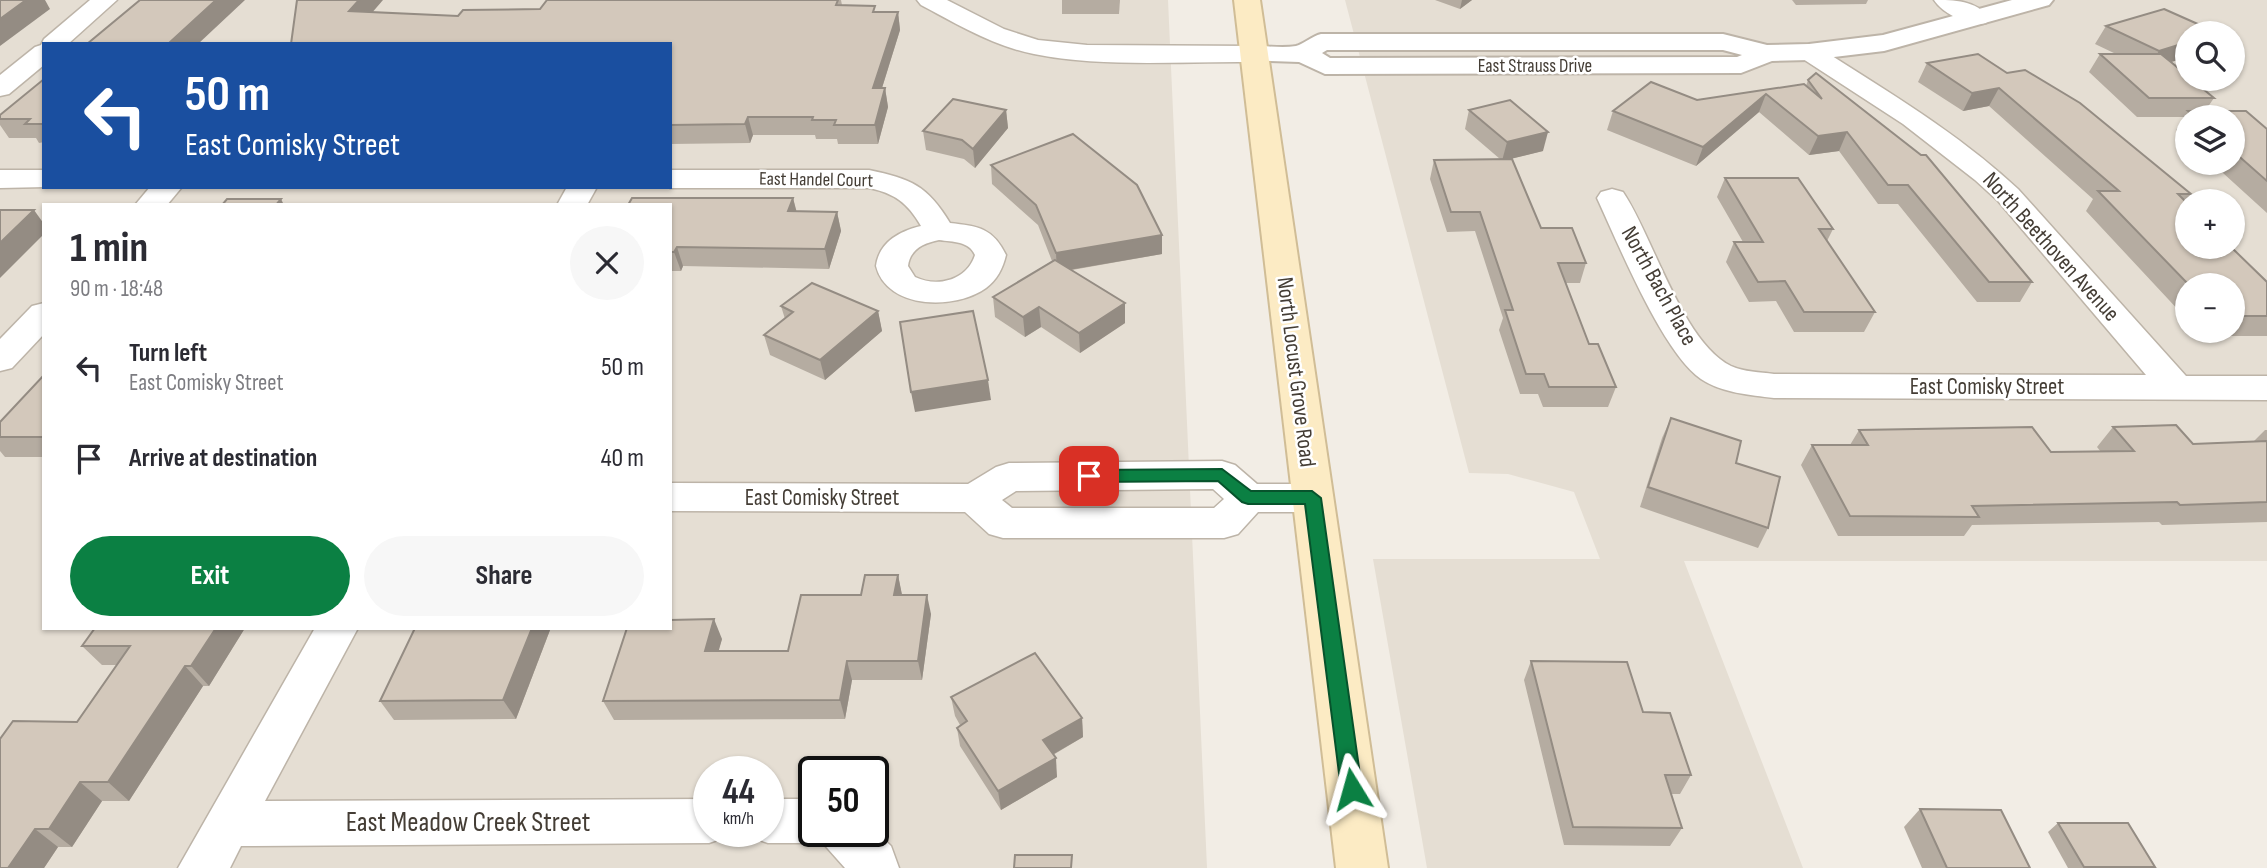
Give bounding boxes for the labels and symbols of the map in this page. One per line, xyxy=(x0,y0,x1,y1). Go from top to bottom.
street label: East Strauss Drive xyxy=(1478,55,1592,78)
street label: North Beethoven Avenue xyxy=(1977,167,2125,327)
street label: East Handel Court xyxy=(759,168,873,192)
street label: North Bach Place xyxy=(1615,222,1703,350)
street label: North Locust Grove Road xyxy=(1270,275,1322,469)
street label: East Comisky Street xyxy=(1910,373,2064,401)
pin xyxy=(1059,446,1119,506)
street label: East Comisky Street xyxy=(745,484,899,512)
position arrow xyxy=(1315,752,1389,826)
speed limit sign: 50 xyxy=(798,756,889,847)
street label: East Meadow Creek Street xyxy=(346,806,590,839)

